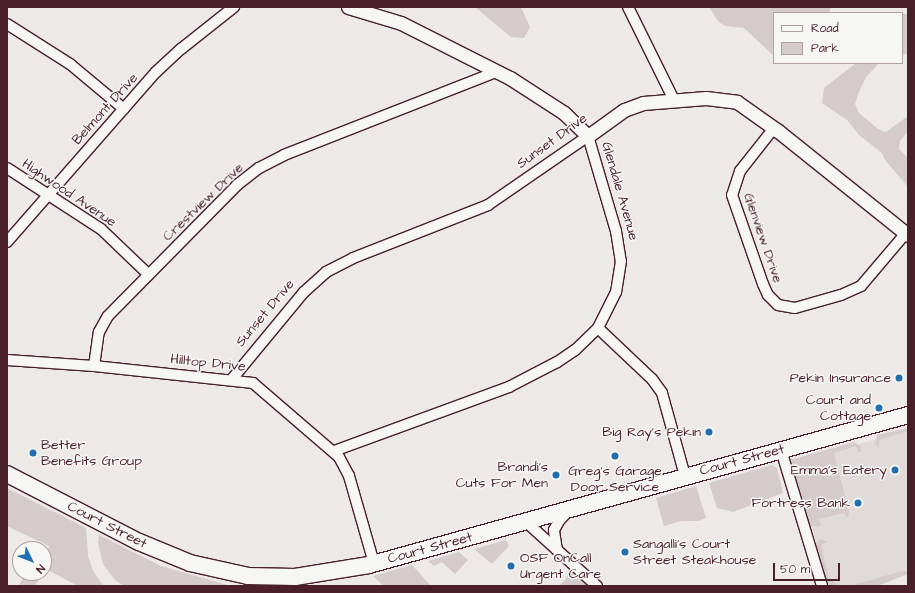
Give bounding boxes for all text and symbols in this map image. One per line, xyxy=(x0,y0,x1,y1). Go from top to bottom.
legend xyxy=(773,12,903,64)
text: Road xyxy=(811,20,839,37)
text: Park xyxy=(811,40,839,57)
street label: Belmont Drive xyxy=(68,70,142,148)
street label: Sunset Drive xyxy=(514,110,590,172)
street label: Glendale Avenue xyxy=(598,140,642,242)
street label: Highwood Avenue xyxy=(19,155,119,231)
street label: Crestview Drive xyxy=(159,159,247,245)
street label: Glenview Drive xyxy=(740,191,786,285)
street label: Sunset Drive xyxy=(232,276,298,350)
street label: Hilltop Drive xyxy=(169,351,247,375)
place label: Pekin Insurance xyxy=(790,370,891,386)
marker: Pekin Insurance xyxy=(894,373,904,383)
place label: Court and Cottage xyxy=(806,392,871,424)
marker: Court and Cottage xyxy=(874,403,884,413)
place label: Big Ray's Pekin xyxy=(602,424,701,440)
marker: Big Ray's Pekin xyxy=(704,427,714,437)
place label: Better Benefits Group xyxy=(41,437,142,470)
street label: Court Street xyxy=(698,441,786,479)
marker: Better Benefits Group xyxy=(28,448,38,458)
marker: Greg's Garage Door Service xyxy=(610,451,620,461)
place label: Brandi's Cuts For Men xyxy=(456,459,548,492)
place label: Emma's Eatery xyxy=(791,462,887,478)
place label: Greg's Garage Door Service xyxy=(568,463,662,496)
marker: Emma's Eatery xyxy=(890,465,900,475)
marker: Brandi's Cuts For Men xyxy=(551,470,561,480)
place label: Fortress Bank xyxy=(751,495,850,511)
street label: Court Street xyxy=(64,498,150,552)
marker: Fortress Bank xyxy=(853,498,863,508)
street label: Court Street xyxy=(386,529,474,567)
place label: Sangalli’s Court Street Steakhouse xyxy=(633,536,756,568)
north arrow xyxy=(12,541,52,581)
marker: Sangalli’s Court Street Steakhouse xyxy=(620,547,630,557)
place label: OSF OnCall Urgent Care xyxy=(520,550,601,582)
scale bar xyxy=(775,555,842,581)
marker: OSF OnCall Urgent Care xyxy=(505,560,517,572)
text: N xyxy=(33,561,48,576)
text: 50 m xyxy=(780,561,810,578)

